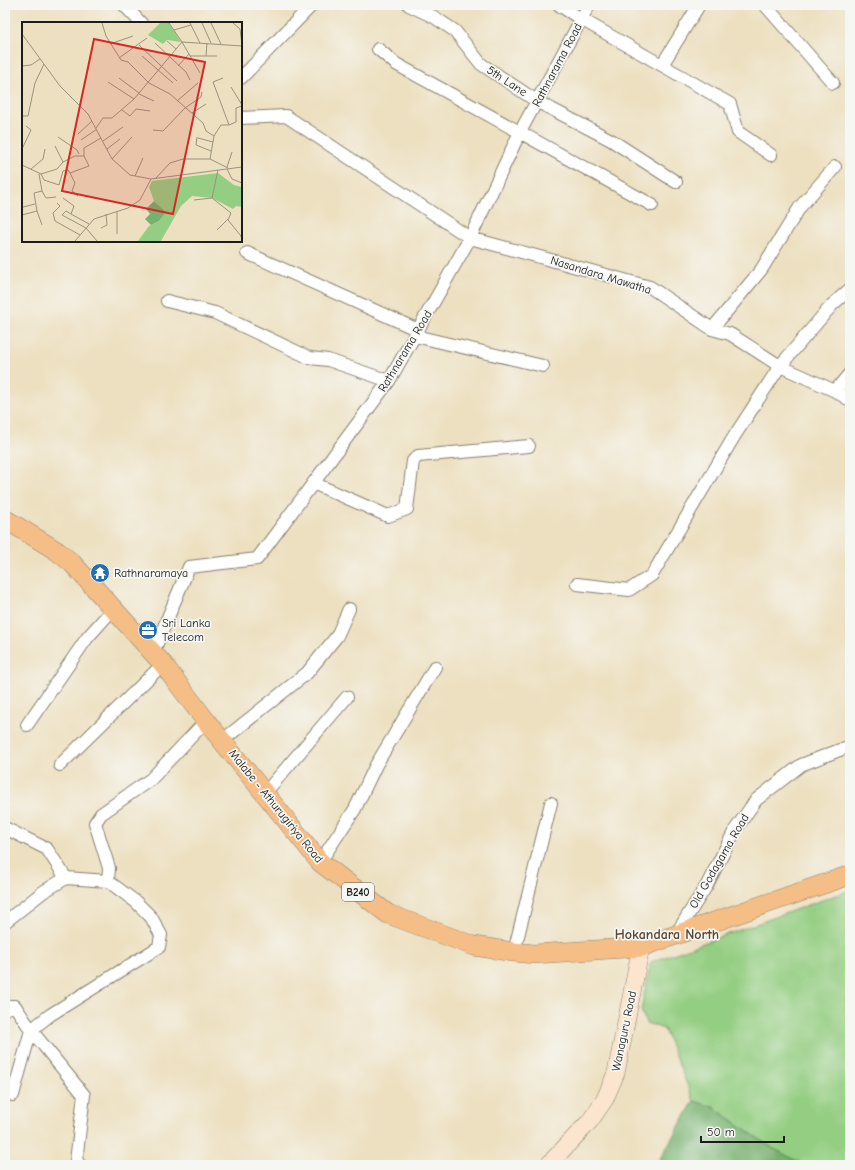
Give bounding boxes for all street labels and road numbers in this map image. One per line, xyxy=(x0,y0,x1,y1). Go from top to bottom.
street label: Rathnarama Road xyxy=(529,21,585,109)
street label: 5th Lane xyxy=(484,63,530,99)
street label: Nasandara Mawatha xyxy=(549,253,653,297)
street label: Rathnarama Road xyxy=(375,308,435,394)
street label: Malabe - Athurugiriya Road xyxy=(226,746,326,866)
street label: Old Godagama Road xyxy=(686,811,752,911)
road number: B240 xyxy=(342,883,374,901)
street label: Wanaguru Road xyxy=(609,989,639,1073)

